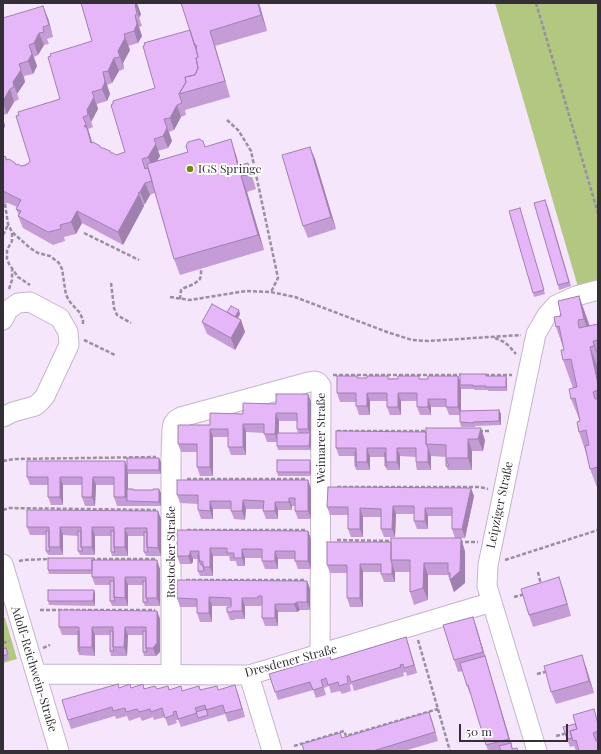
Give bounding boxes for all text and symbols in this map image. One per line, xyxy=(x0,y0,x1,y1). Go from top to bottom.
place label: IGS Springe xyxy=(198,162,262,176)
marker: IGS Springe xyxy=(185,164,195,174)
street label: Weimarer Straße xyxy=(314,393,328,483)
street label: Leipziger Straße xyxy=(484,460,516,550)
street label: Rostocker Straße xyxy=(164,506,178,598)
street label: Adolf-Reichwein-Straße xyxy=(8,604,60,734)
street label: Dresdener Straße xyxy=(243,642,339,680)
scale bar xyxy=(461,716,570,742)
text: 50 m xyxy=(466,723,492,739)

